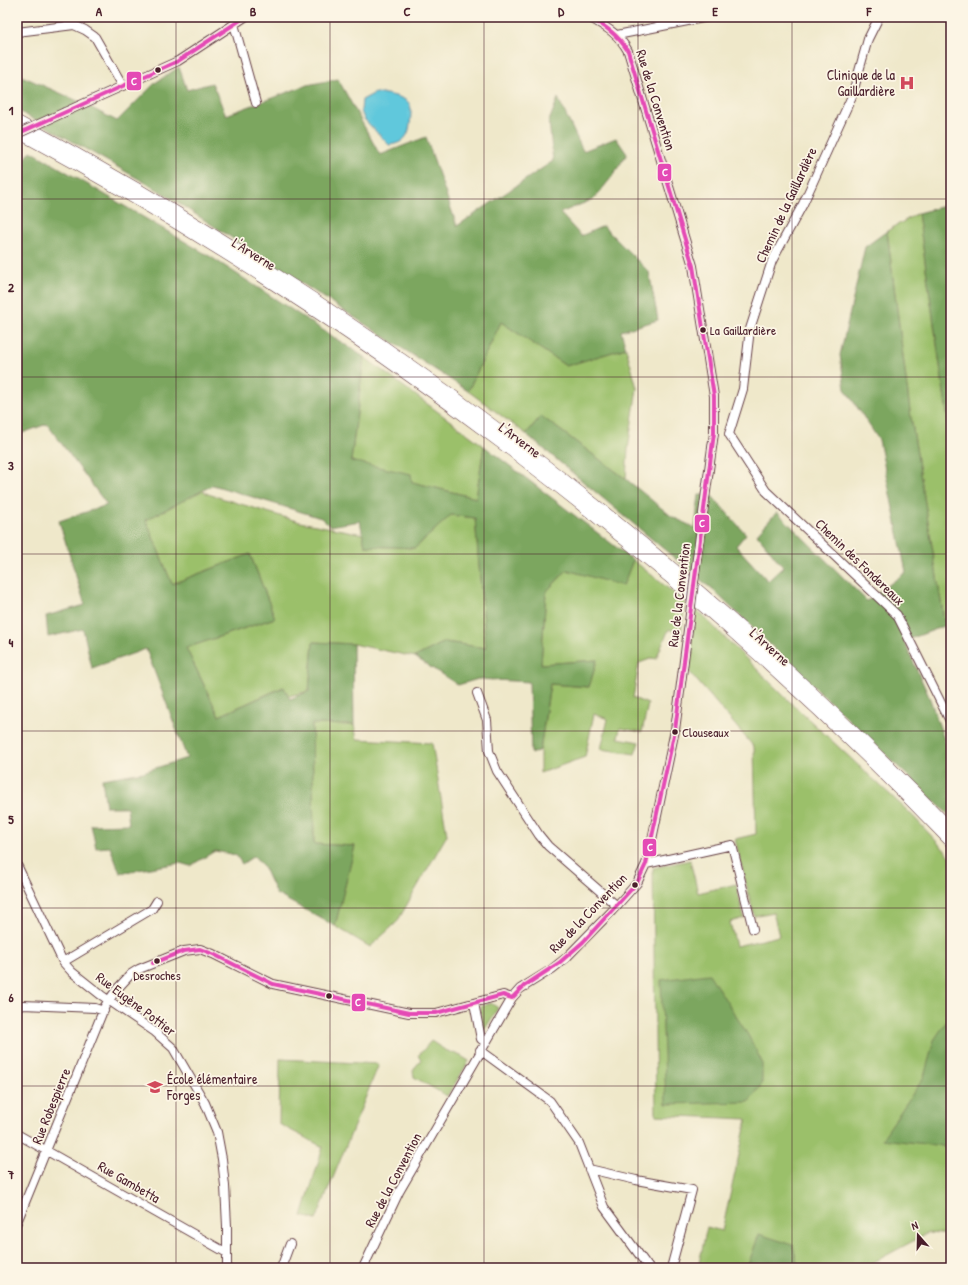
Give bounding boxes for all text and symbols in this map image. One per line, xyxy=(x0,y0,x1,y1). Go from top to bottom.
text: A xyxy=(96,2,103,20)
text: B xyxy=(250,2,257,20)
text: C xyxy=(403,2,411,20)
text: D xyxy=(558,2,565,20)
text: E xyxy=(712,2,718,20)
text: F xyxy=(866,2,873,20)
street label: Rue de la Convention xyxy=(632,47,681,153)
unlabelled marker xyxy=(153,65,163,75)
place label: Clinique de la Gaillardière xyxy=(827,65,896,100)
line badge: C xyxy=(126,71,142,91)
text: C xyxy=(131,74,137,88)
hospital icon: Clinique de la Gaillardière xyxy=(898,74,916,92)
text: 1 xyxy=(9,101,14,119)
street label: Chemin de la Gaillardière xyxy=(750,144,821,266)
line badge: C xyxy=(657,163,672,182)
text: C xyxy=(662,165,668,179)
street label: L'Arverne xyxy=(229,233,280,275)
text: 2 xyxy=(8,278,15,296)
place label: La Gaillardière xyxy=(710,321,776,339)
marker: La Gaillardière xyxy=(698,325,708,335)
street label: L'Arverne xyxy=(495,418,546,462)
text: 3 xyxy=(8,456,14,474)
line badge: C xyxy=(694,514,710,533)
street label: Chemin des Fondereaux xyxy=(811,514,909,609)
text: C xyxy=(699,516,705,530)
street label: Rue de la Convention xyxy=(663,542,694,648)
street label: L'Arverne xyxy=(746,623,795,670)
text: 4 xyxy=(9,633,14,651)
place label: Clouseaux xyxy=(682,723,729,741)
marker: Clouseaux xyxy=(670,727,680,737)
text: 5 xyxy=(8,810,14,828)
line badge: C xyxy=(642,838,657,857)
text: C xyxy=(647,840,653,854)
street label: Rue de la Convention xyxy=(545,868,631,957)
unlabelled marker xyxy=(630,880,640,890)
marker: Desroches xyxy=(152,956,162,966)
place label: Desroches xyxy=(133,966,181,984)
street label: Rue Eugène Pottier xyxy=(92,967,181,1041)
text: 6 xyxy=(8,988,14,1006)
unlabelled marker xyxy=(324,991,334,1001)
line badge: C xyxy=(351,993,366,1012)
text: C xyxy=(355,995,361,1009)
street label: Rue Robespierre xyxy=(27,1065,76,1147)
place label: École élémentaire Forges xyxy=(166,1069,258,1105)
school or university icon: École élémentaire Forges xyxy=(146,1078,164,1096)
street label: Rue de la Convention xyxy=(360,1129,425,1230)
street label: Rue Gambetta xyxy=(95,1156,164,1207)
text: 7 xyxy=(7,1165,15,1183)
north arrow xyxy=(898,1215,938,1255)
text: N xyxy=(909,1218,920,1233)

